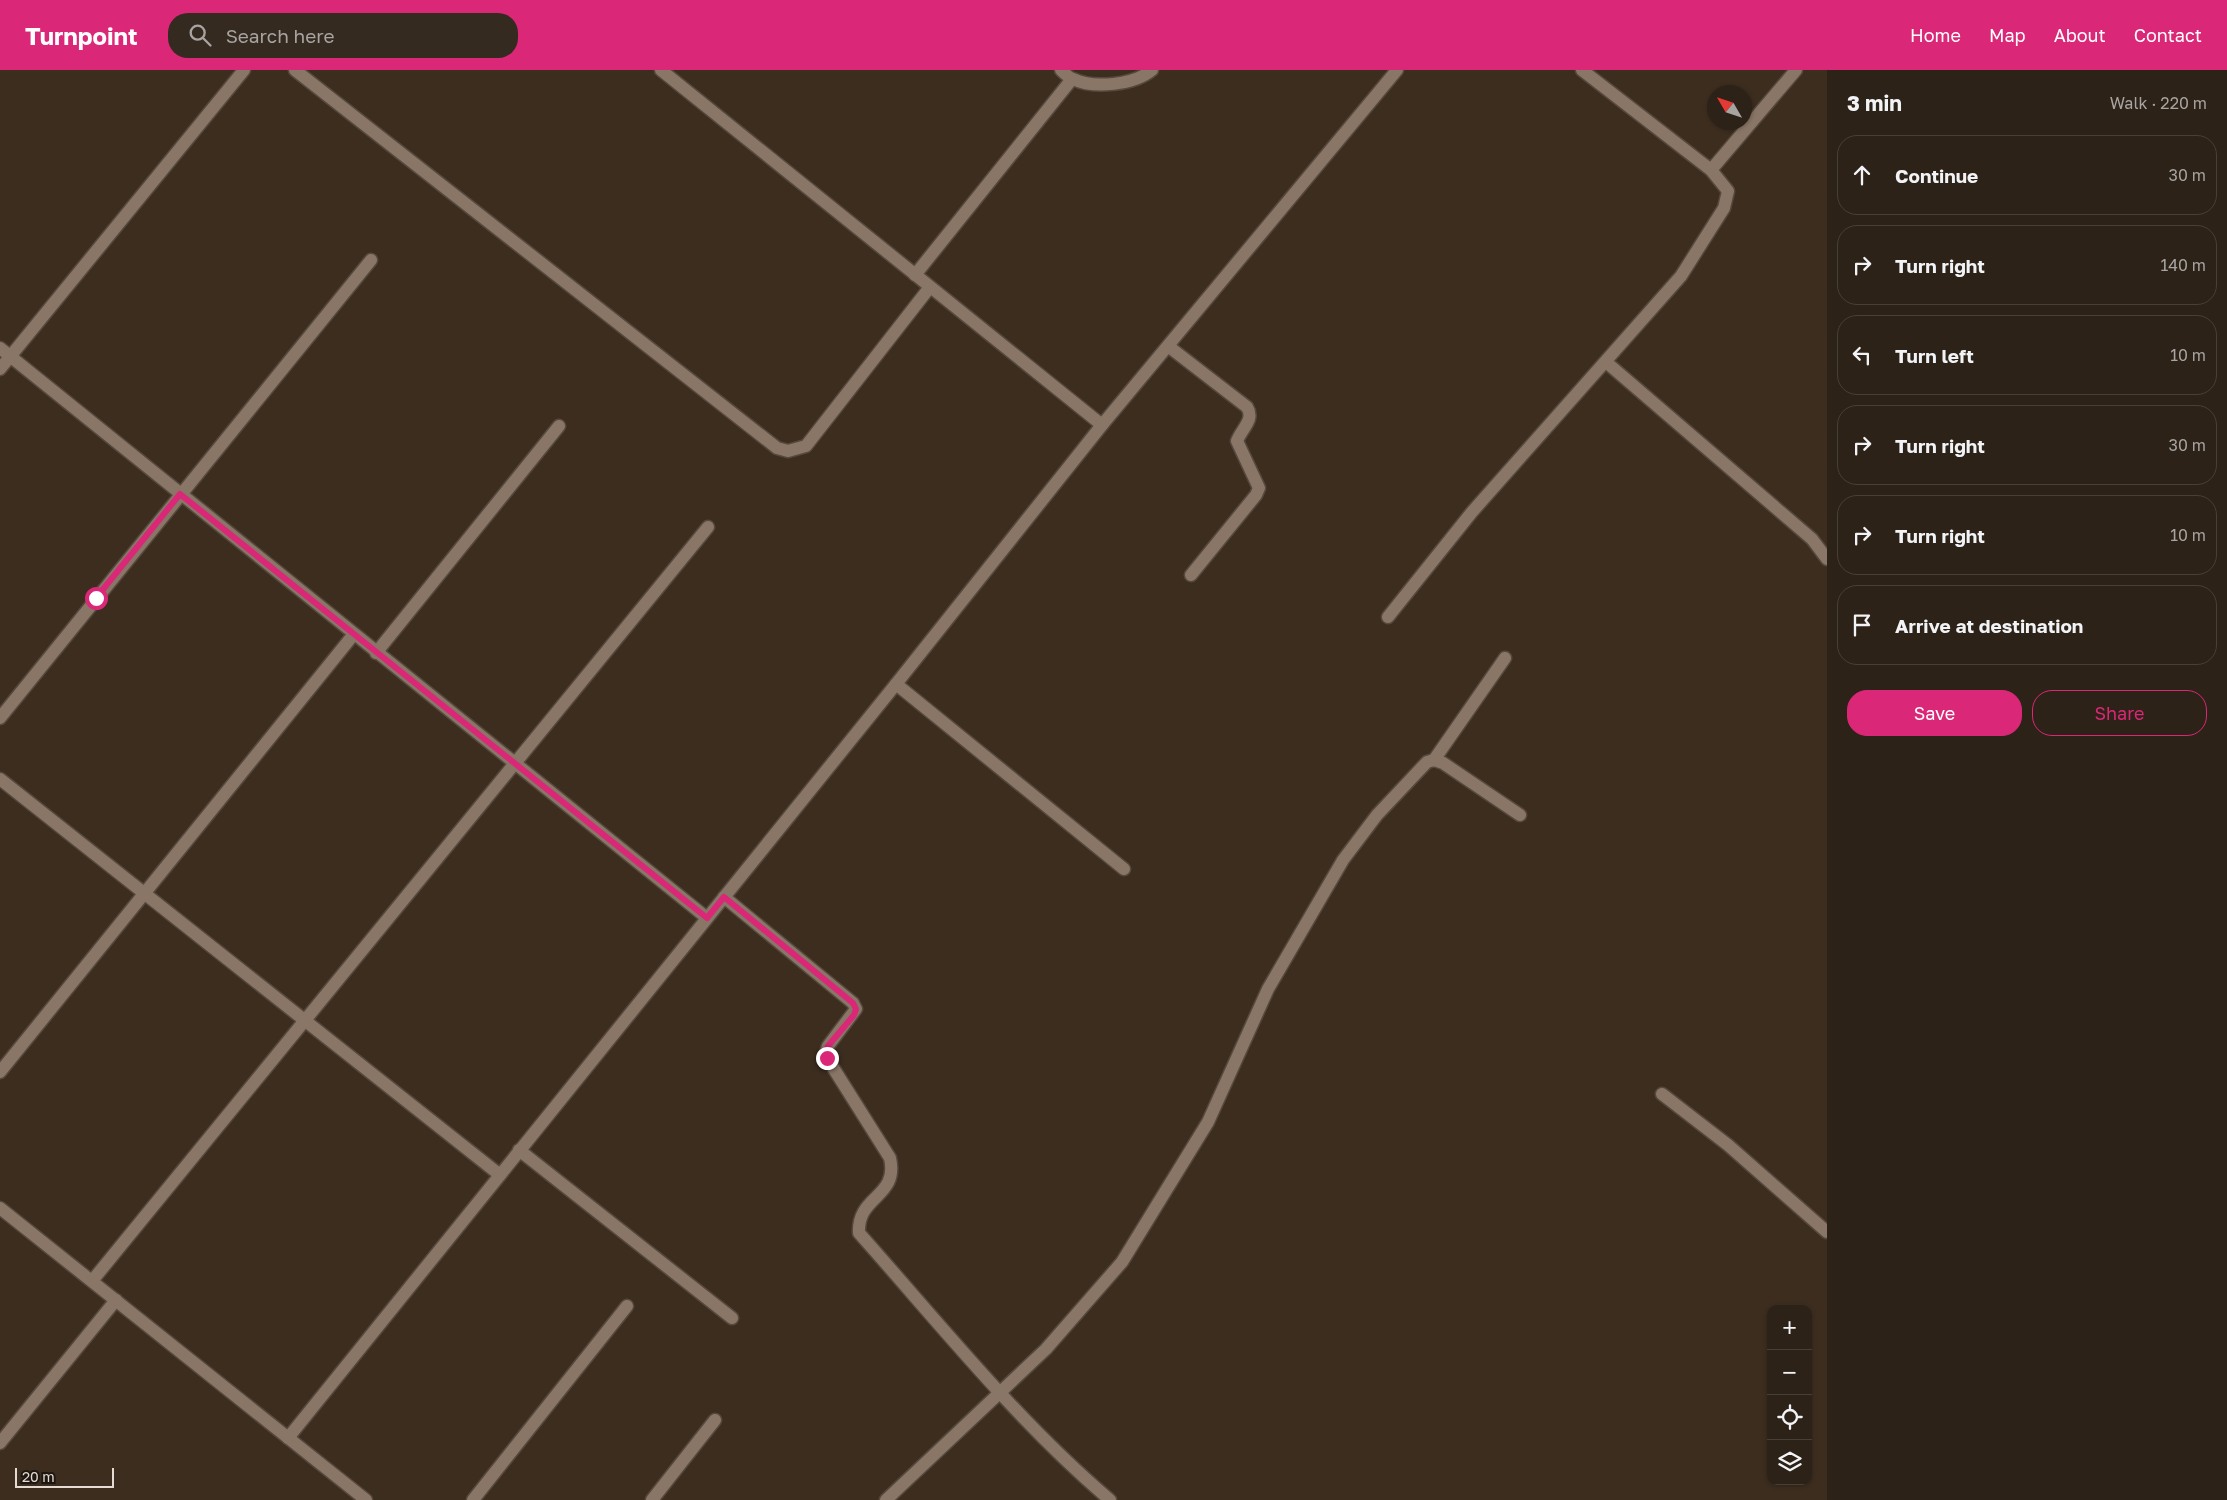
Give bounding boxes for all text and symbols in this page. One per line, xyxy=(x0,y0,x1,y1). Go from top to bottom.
search box xyxy=(168,13,518,58)
text: Turnpoint xyxy=(25,21,138,50)
icon: search xyxy=(186,21,214,49)
text: Search here xyxy=(226,24,335,47)
text: Home xyxy=(1910,24,1961,46)
text: Map xyxy=(1989,24,2026,46)
text: About xyxy=(2054,24,2106,46)
text: Contact xyxy=(2134,24,2202,46)
north arrow xyxy=(1707,85,1752,130)
text: 3 min xyxy=(1847,90,1902,116)
text: Walk · 220 m xyxy=(2110,93,2207,113)
icon: ahead xyxy=(1848,161,1876,189)
text: Continue xyxy=(1895,164,1978,187)
text: 30 m xyxy=(2169,165,2206,185)
icon: right xyxy=(1848,251,1876,279)
text: Turn right xyxy=(1895,254,1985,277)
text: 140 m xyxy=(2160,255,2206,275)
icon: left xyxy=(1848,341,1876,369)
text: Turn left xyxy=(1895,344,1974,367)
text: 10 m xyxy=(2170,345,2206,365)
icon: right xyxy=(1848,431,1876,459)
text: Turn right xyxy=(1895,434,1985,457)
text: 30 m xyxy=(2169,435,2206,455)
icon: right xyxy=(1848,521,1876,549)
text: Turn right xyxy=(1895,524,1985,547)
text: 10 m xyxy=(2170,525,2206,545)
route start xyxy=(85,587,108,610)
icon: arrive xyxy=(1848,611,1876,639)
text: Arrive at destination xyxy=(1895,614,2083,637)
button: Save xyxy=(1847,690,2022,736)
button: Share xyxy=(2032,690,2207,736)
route end xyxy=(816,1047,839,1070)
map controls xyxy=(1767,1305,1812,1485)
button: + xyxy=(1767,1305,1812,1350)
button: − xyxy=(1767,1350,1812,1395)
button: locate xyxy=(1767,1395,1812,1440)
button: layers xyxy=(1767,1440,1812,1485)
scale bar xyxy=(15,1465,114,1488)
text: 20 m xyxy=(22,1468,55,1485)

